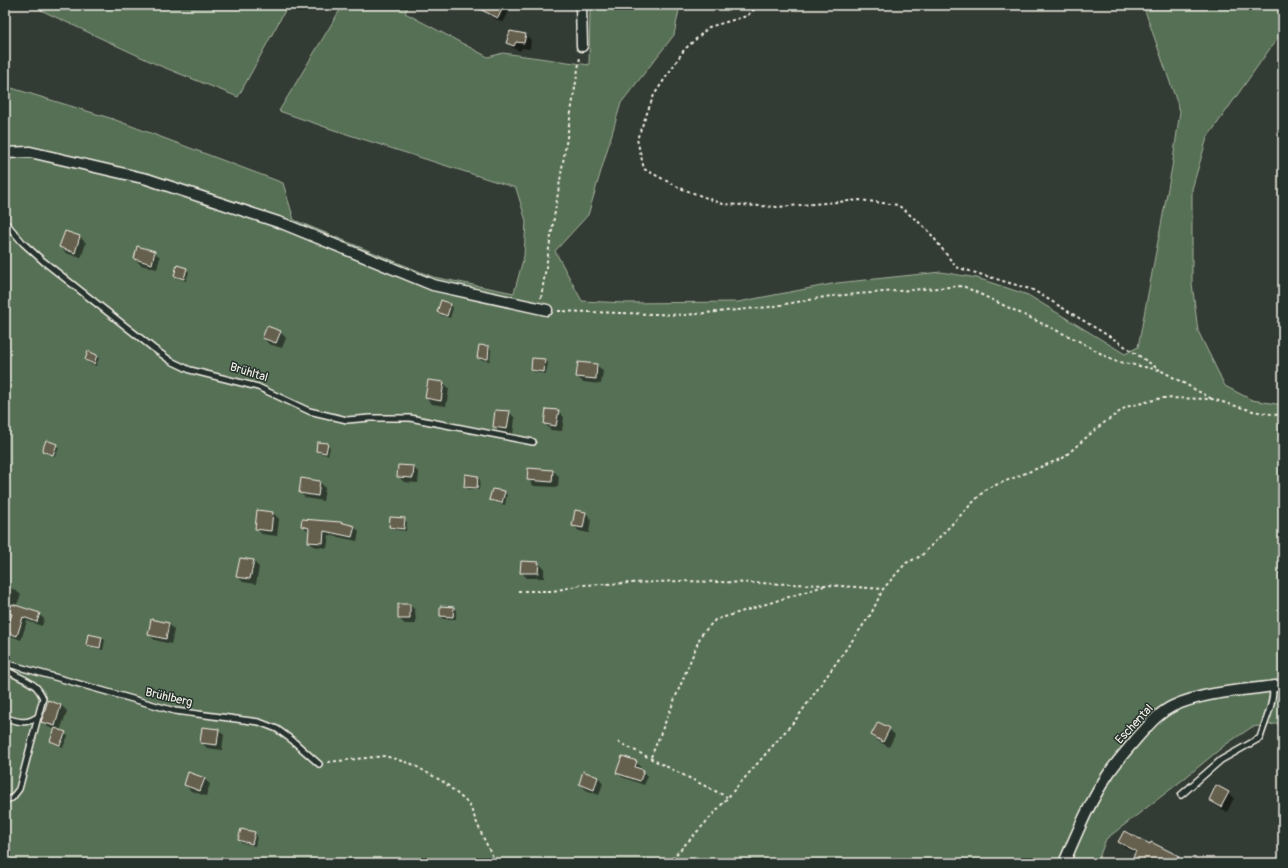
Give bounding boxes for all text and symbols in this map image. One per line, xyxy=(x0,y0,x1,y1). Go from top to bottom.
street label: Brühltal xyxy=(228,360,270,385)
street label: Brühlberg xyxy=(144,685,194,710)
street label: Eschental xyxy=(1112,701,1157,747)

